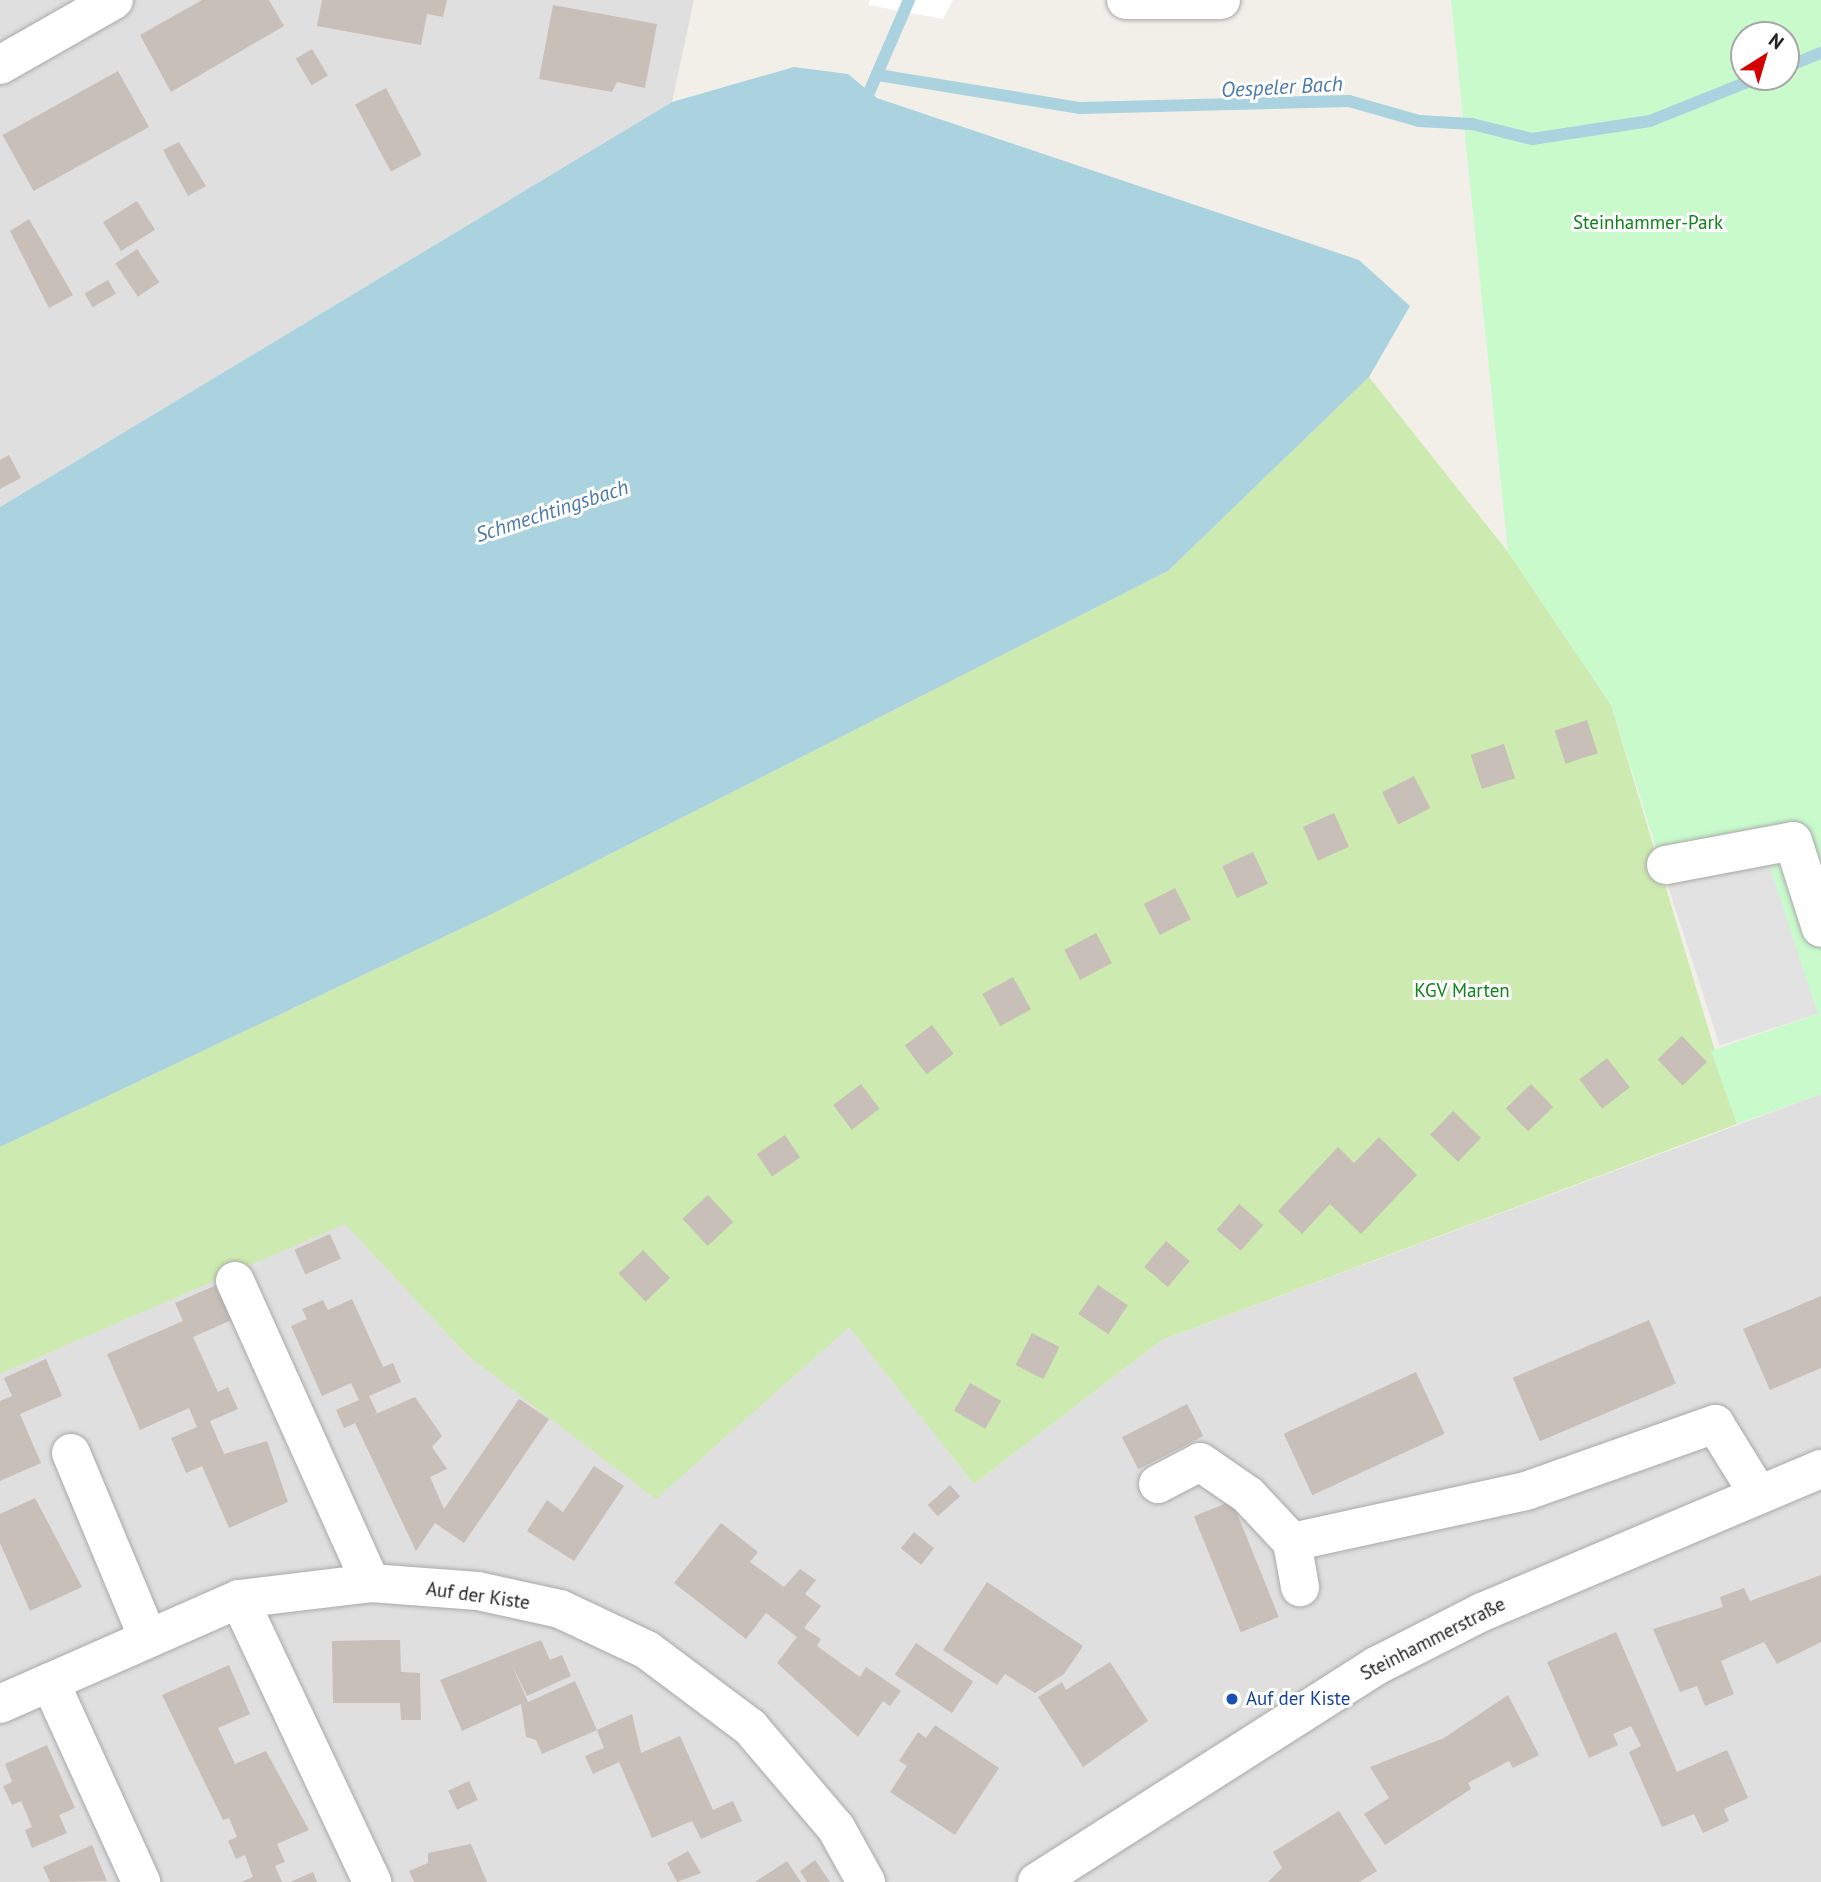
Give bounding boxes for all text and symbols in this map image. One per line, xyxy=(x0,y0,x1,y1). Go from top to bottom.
north arrow xyxy=(1730,21,1800,91)
text: N xyxy=(1764,27,1789,54)
water label: Oespeler Bach xyxy=(1221,71,1343,103)
park label: Steinhammer-Park xyxy=(1573,212,1723,234)
water label: Schmechtingsbach xyxy=(472,474,632,548)
park label: KGV Marten xyxy=(1414,980,1510,1002)
street label: Auf der Kiste xyxy=(425,1577,531,1615)
street label: Steinhammerstraße xyxy=(1357,1593,1509,1685)
place label: Auf der Kiste xyxy=(1246,1688,1350,1710)
marker: Auf der Kiste xyxy=(1224,1691,1240,1707)

